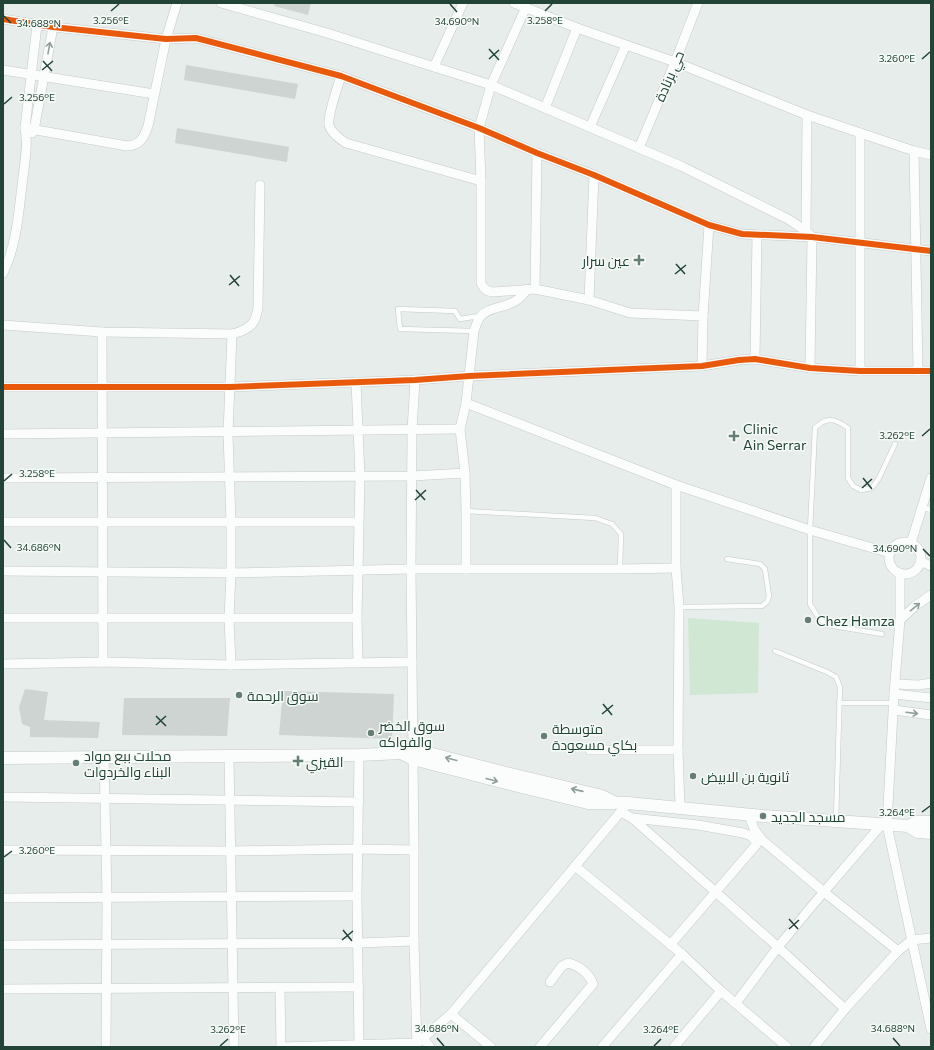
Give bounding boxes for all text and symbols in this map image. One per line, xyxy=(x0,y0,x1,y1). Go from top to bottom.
text: 3.256°E xyxy=(93,14,129,26)
text: 3.258°E xyxy=(527,14,563,26)
text: 34.690°N xyxy=(435,15,479,27)
text: 34.688°N xyxy=(17,17,61,29)
one-way arrow xyxy=(45,42,53,55)
street label: حي برنادة xyxy=(651,48,691,106)
text: 3.260°E xyxy=(879,52,915,64)
text: 3.256°E xyxy=(19,91,55,103)
place label: عين سرار xyxy=(581,252,630,269)
marker: عين سرار xyxy=(633,254,645,266)
place label: Clinic Ain Serrar xyxy=(743,420,807,453)
text: 3.262°E xyxy=(879,429,915,441)
marker: Clinic Ain Serrar xyxy=(728,430,740,442)
text: 3.258°E xyxy=(19,467,55,479)
text: 34.686°N xyxy=(17,541,61,553)
text: 34.690°N xyxy=(873,542,917,554)
one-way arrow xyxy=(909,603,920,611)
place label: Chez Hamza xyxy=(816,612,895,629)
marker: Chez Hamza xyxy=(803,615,813,625)
place label: سوق الرحمة xyxy=(247,687,319,705)
marker: سوق الرحمة xyxy=(234,690,244,700)
one-way arrow xyxy=(905,709,918,716)
place label: سوق الخضر والفواكه xyxy=(378,717,445,750)
place label: متوسطة بكاي مسعودة xyxy=(552,720,637,757)
marker: سوق الخضر والفواكه xyxy=(366,728,376,738)
marker: متوسطة بكاي مسعودة xyxy=(539,731,549,741)
place label: محلات ببع مواد البناء والخردوات xyxy=(84,747,172,780)
place label: القيزي xyxy=(306,753,343,774)
one-way arrow xyxy=(445,754,458,762)
marker: القيزي xyxy=(293,756,303,766)
marker: محلات ببع مواد البناء والخردوات xyxy=(71,758,81,768)
place label: ثانوية بن الابيض xyxy=(701,768,789,785)
marker: ثانوية بن الابيض xyxy=(688,771,698,781)
one-way arrow xyxy=(485,777,498,784)
one-way arrow xyxy=(571,786,584,794)
text: 3.264°E xyxy=(879,806,915,818)
place label: مسجد الجديد xyxy=(771,808,845,825)
marker: مسجد الجديد xyxy=(758,811,768,821)
text: 3.260°E xyxy=(19,844,55,856)
text: 34.686°N xyxy=(415,1022,459,1034)
text: 34.688°N xyxy=(871,1022,915,1034)
text: 3.262°E xyxy=(210,1023,246,1035)
text: 3.264°E xyxy=(643,1023,679,1035)

